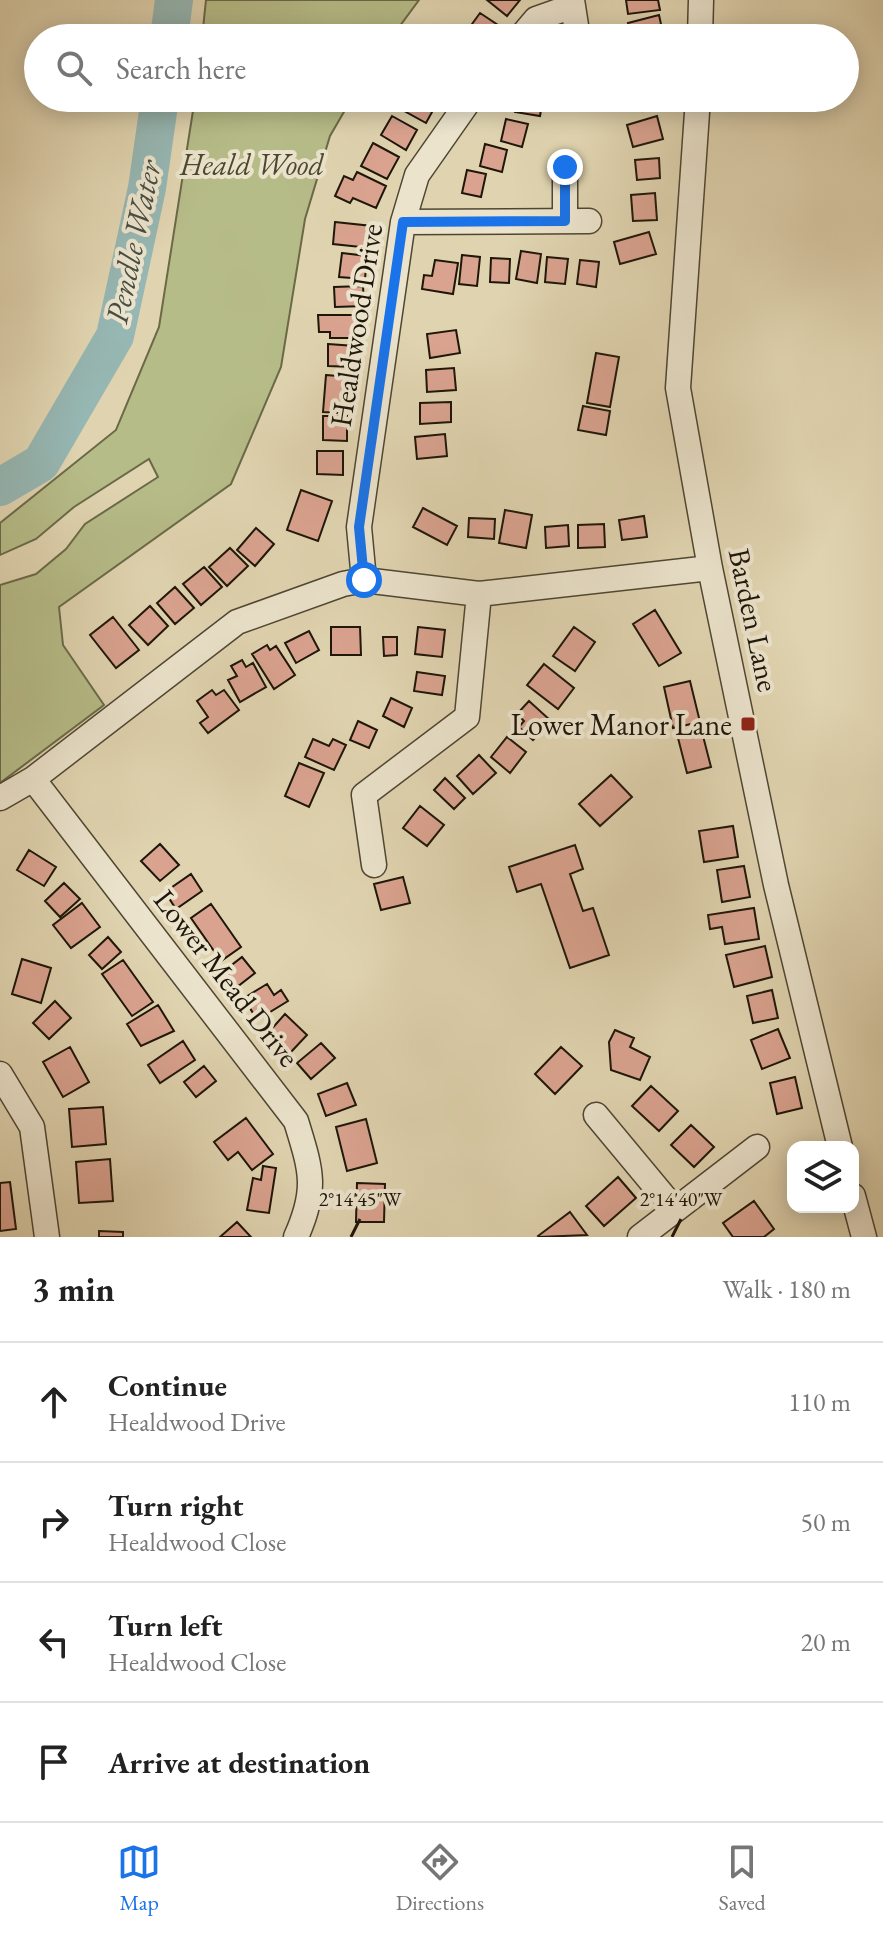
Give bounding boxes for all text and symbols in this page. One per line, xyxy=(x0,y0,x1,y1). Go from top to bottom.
search box xyxy=(24,24,859,112)
icon: search xyxy=(52,46,96,90)
text: Search here xyxy=(116,49,246,88)
park label: Heald Wood xyxy=(179,145,324,184)
route end xyxy=(547,149,583,185)
water label: Pendle Water xyxy=(95,155,171,328)
street label: Healdwood Drive xyxy=(321,221,391,429)
street label: Barden Lane xyxy=(720,545,788,695)
route start xyxy=(346,562,382,598)
place label: Lower Manor Lane xyxy=(510,705,732,744)
marker: Lower Manor Lane xyxy=(739,715,757,733)
street label: Lower Mead Drive xyxy=(146,881,308,1075)
map controls xyxy=(787,1141,859,1213)
button: layers xyxy=(787,1141,859,1213)
text: 2°14'45"W xyxy=(319,1186,402,1212)
text: 2°14'40"W xyxy=(640,1186,723,1212)
text: 3 min xyxy=(32,1267,115,1311)
text: Walk · 180 m xyxy=(723,1272,851,1306)
text: Continue xyxy=(108,1366,227,1405)
icon: ahead xyxy=(32,1380,76,1424)
text: 110 m xyxy=(788,1385,851,1419)
text: Healdwood Drive xyxy=(108,1405,286,1439)
text: Turn right xyxy=(108,1486,244,1525)
icon: right xyxy=(32,1500,76,1544)
text: 50 m xyxy=(801,1505,851,1539)
text: Healdwood Close xyxy=(108,1525,286,1559)
text: Turn left xyxy=(108,1606,222,1645)
icon: left xyxy=(32,1620,76,1664)
text: 20 m xyxy=(801,1625,851,1659)
text: Healdwood Close xyxy=(108,1645,286,1679)
icon: arrive xyxy=(32,1740,76,1784)
text: Arrive at destination xyxy=(108,1743,370,1782)
tab: Map xyxy=(117,1840,161,1917)
tab: Directions xyxy=(396,1840,484,1917)
tab: Saved xyxy=(719,1840,766,1917)

